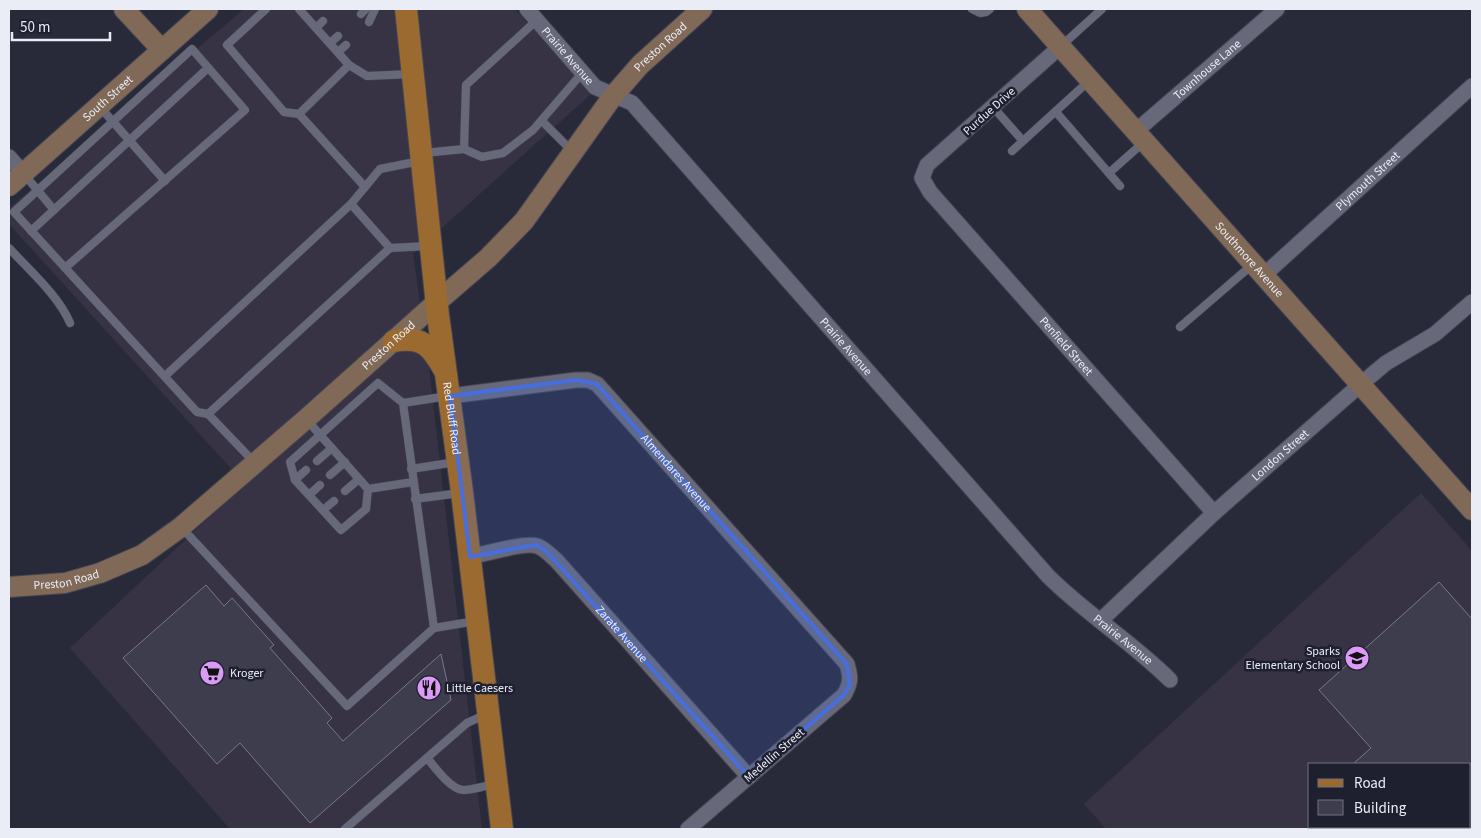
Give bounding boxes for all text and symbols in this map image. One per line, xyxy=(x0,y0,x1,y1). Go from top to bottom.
scale bar xyxy=(12,10,110,42)
text: 50 m xyxy=(20,17,50,38)
street label: Preston Road xyxy=(630,18,691,75)
street label: Prairie Avenue xyxy=(537,23,598,89)
street label: Townhouse Lane xyxy=(1170,36,1245,104)
street label: South Street xyxy=(79,72,137,126)
street label: Purdue Drive xyxy=(960,83,1019,139)
street label: Plymouth Street xyxy=(1332,148,1404,215)
street label: Southmore Avenue xyxy=(1211,218,1287,301)
street label: Penfield Street xyxy=(1035,313,1097,380)
street label: Prairie Avenue xyxy=(816,314,876,380)
street label: Preston Road xyxy=(358,317,419,374)
street label: Red Bluff Road xyxy=(438,381,465,456)
street label: London Street xyxy=(1248,426,1313,485)
street label: Almendares Avenue xyxy=(637,431,715,516)
street label: Preston Road xyxy=(33,566,101,594)
street label: Zarate Avenue xyxy=(591,602,651,667)
street label: Prairie Avenue xyxy=(1089,611,1156,669)
place label: Sparks Elementary School xyxy=(1245,643,1340,674)
school or university icon: Sparks Elementary School xyxy=(1344,645,1370,671)
supermarket icon: Kroger xyxy=(199,660,225,686)
place label: Kroger xyxy=(230,665,264,682)
restaurant icon: Little Caesers xyxy=(416,675,442,701)
place label: Little Caesers xyxy=(446,680,513,697)
street label: Medellin Street xyxy=(740,724,808,787)
legend xyxy=(1308,763,1471,828)
text: Road xyxy=(1354,773,1386,794)
text: Building xyxy=(1354,798,1407,819)

